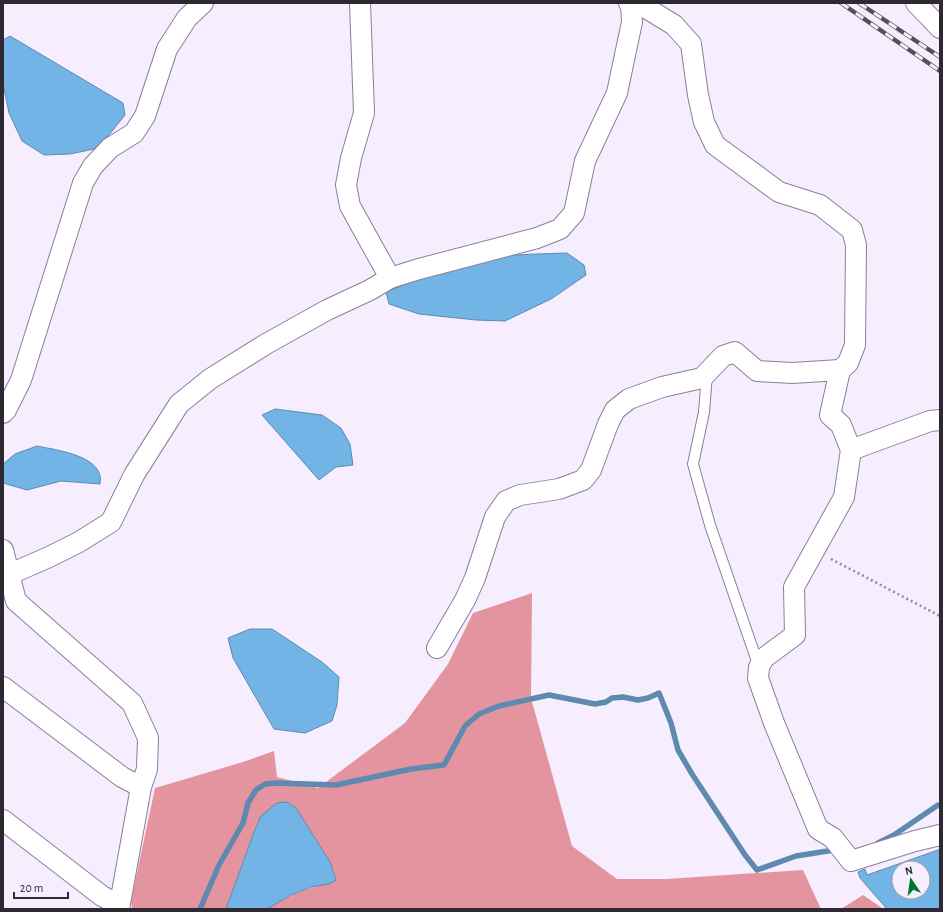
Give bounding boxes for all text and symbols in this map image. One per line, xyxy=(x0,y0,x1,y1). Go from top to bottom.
north arrow xyxy=(891,860,931,900)
text: N xyxy=(904,865,914,877)
scale bar xyxy=(14,874,68,900)
text: 20 m xyxy=(20,882,43,894)

